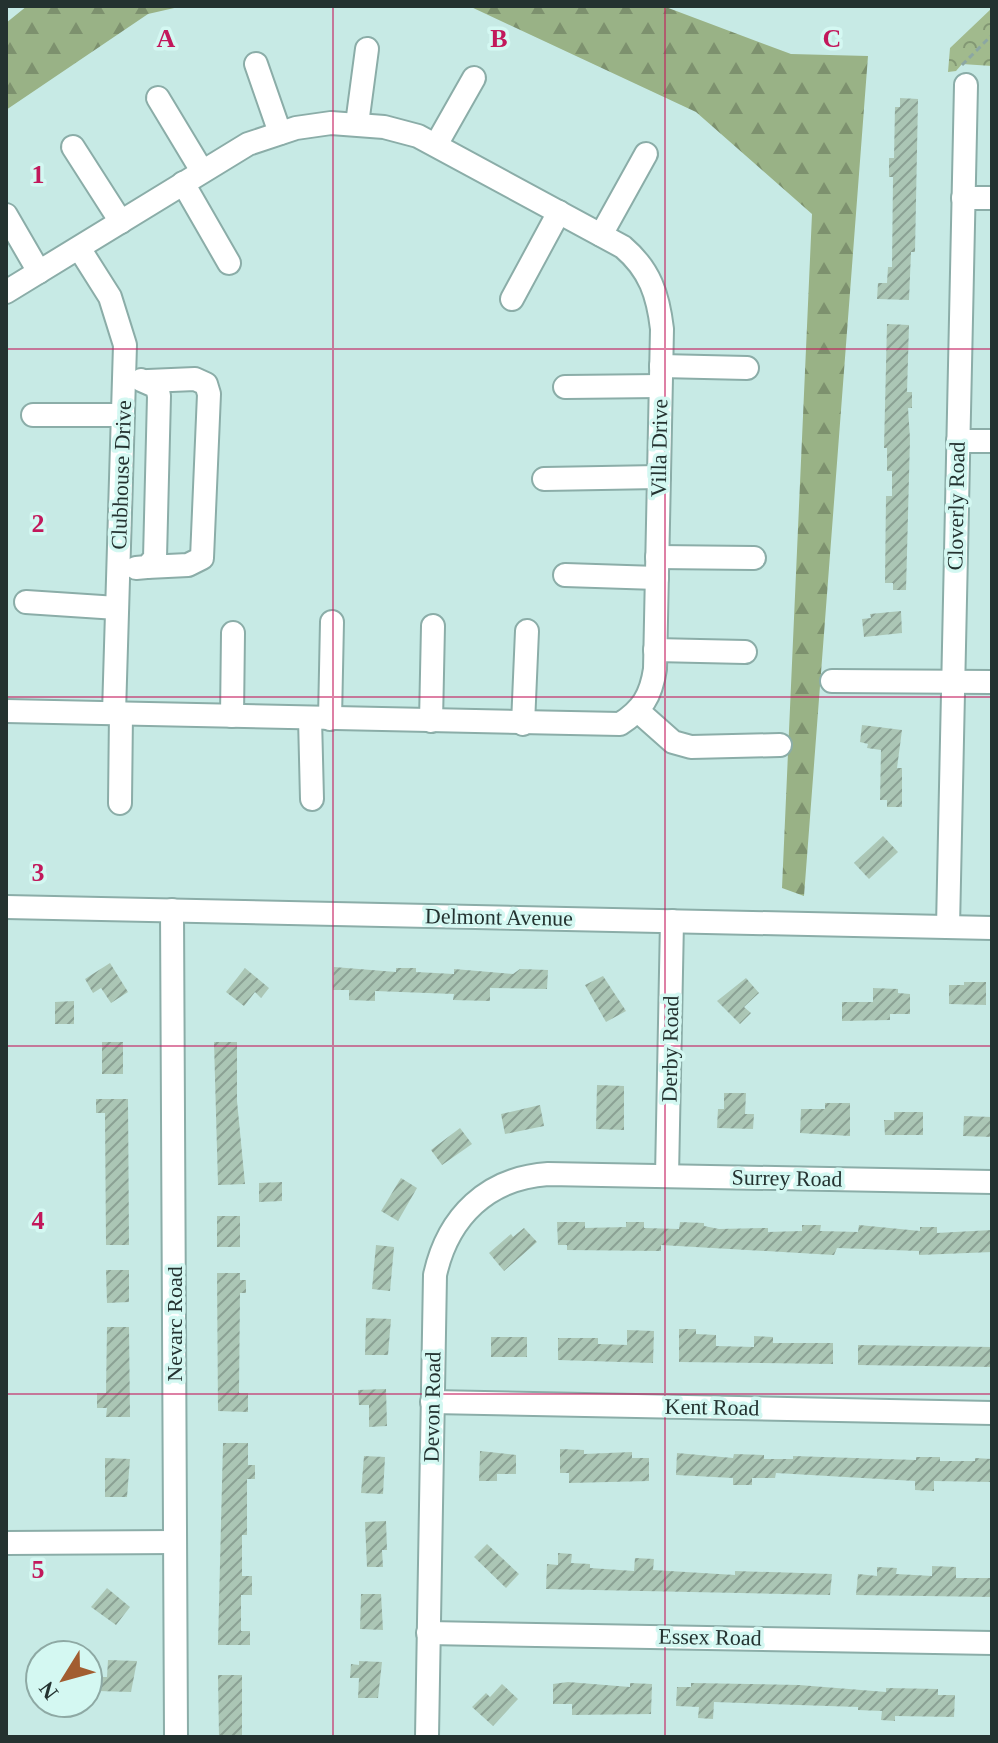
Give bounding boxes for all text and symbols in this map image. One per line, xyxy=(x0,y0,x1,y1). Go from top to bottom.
text: A xyxy=(157,24,176,53)
text: B xyxy=(490,24,508,53)
text: C xyxy=(823,24,841,53)
text: 1 xyxy=(32,160,45,189)
street label: Villa Drive xyxy=(646,399,672,497)
street label: Clubhouse Drive xyxy=(106,400,136,550)
street label: Cloverly Road xyxy=(942,441,970,571)
text: 2 xyxy=(32,509,45,538)
text: 3 xyxy=(32,858,45,887)
street label: Delmont Avenue xyxy=(425,903,573,931)
street label: Derby Road xyxy=(657,995,683,1103)
street label: Surrey Road xyxy=(731,1165,843,1191)
text: 4 xyxy=(32,1206,45,1235)
street label: Nevarc Road xyxy=(162,1266,187,1382)
street label: Devon Road xyxy=(419,1351,445,1463)
street label: Kent Road xyxy=(664,1394,760,1420)
text: 5 xyxy=(32,1555,45,1584)
street label: Essex Road xyxy=(658,1624,762,1650)
north arrow xyxy=(24,1639,104,1719)
text: N xyxy=(34,1677,63,1705)

